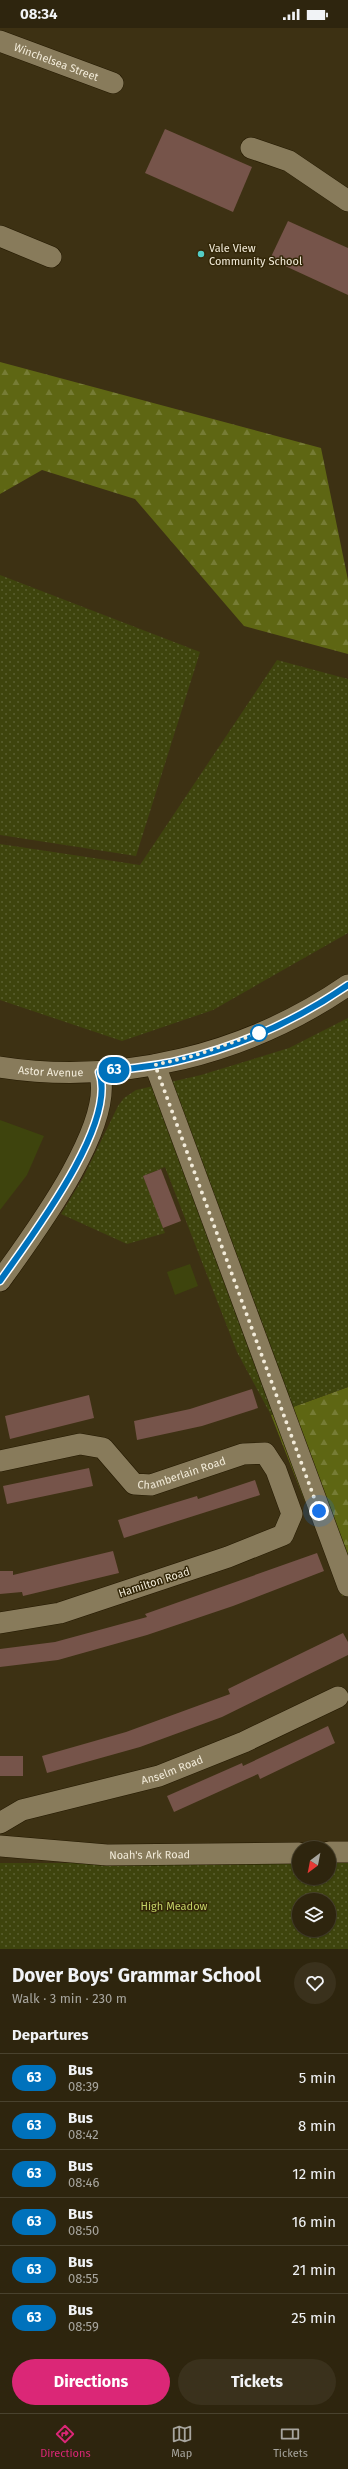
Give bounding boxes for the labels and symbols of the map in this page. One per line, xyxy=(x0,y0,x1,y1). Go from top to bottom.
street label: Winchelsea Street xyxy=(12,41,100,84)
place label: Vale View Community School xyxy=(209,242,302,268)
marker: Vale View Community School xyxy=(196,249,206,259)
unlabelled marker xyxy=(250,1024,268,1042)
line badge: 63 xyxy=(96,1057,132,1083)
street label: Astor Avenue xyxy=(17,1064,84,1079)
street label: Chamberlain Road xyxy=(137,1454,227,1492)
your location xyxy=(309,1501,329,1521)
street label: Hamilton Road xyxy=(117,1565,191,1600)
street label: Anselm Road xyxy=(140,1753,205,1787)
north arrow xyxy=(292,1841,336,1885)
street label: Noah's Ark Road xyxy=(109,1848,190,1862)
park label: High Meadow xyxy=(141,1900,208,1913)

